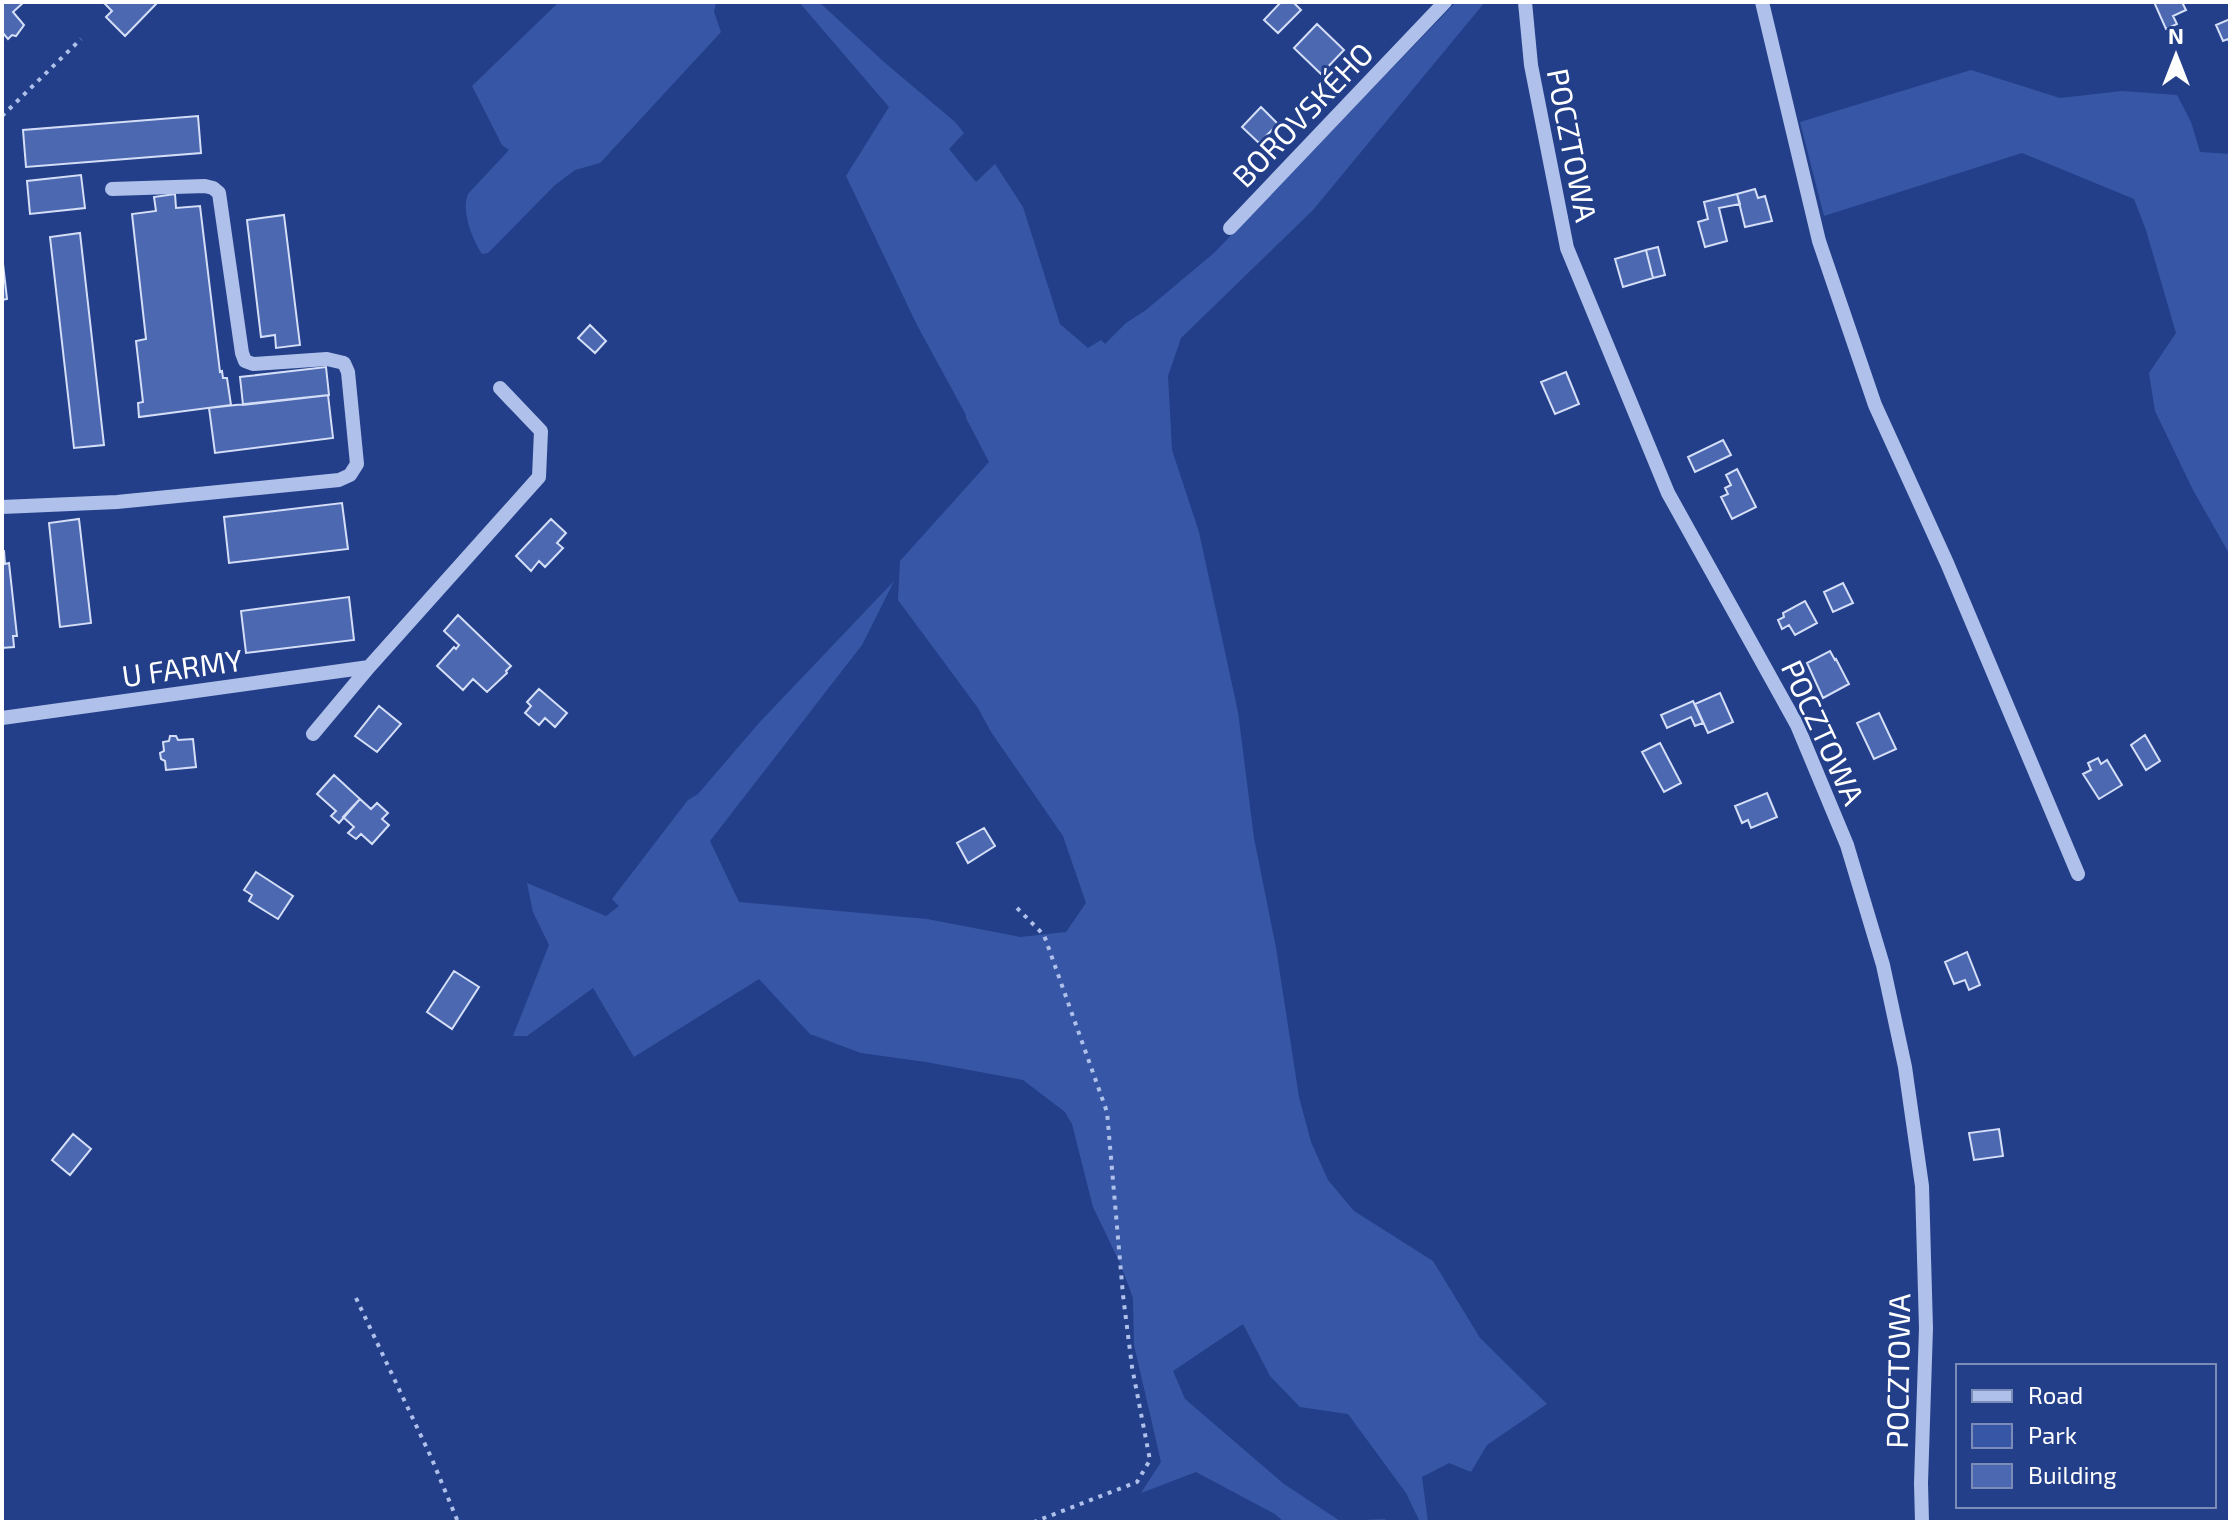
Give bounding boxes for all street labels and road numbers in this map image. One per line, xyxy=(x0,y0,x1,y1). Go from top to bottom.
street label: BOROVSKÉHO xyxy=(1224,34,1380,194)
street label: POCZTOWA xyxy=(1541,65,1606,225)
street label: U FARMY xyxy=(119,641,245,693)
street label: POCZTOWA xyxy=(1775,654,1873,810)
street label: POCZTOWA xyxy=(1878,1293,1916,1449)

